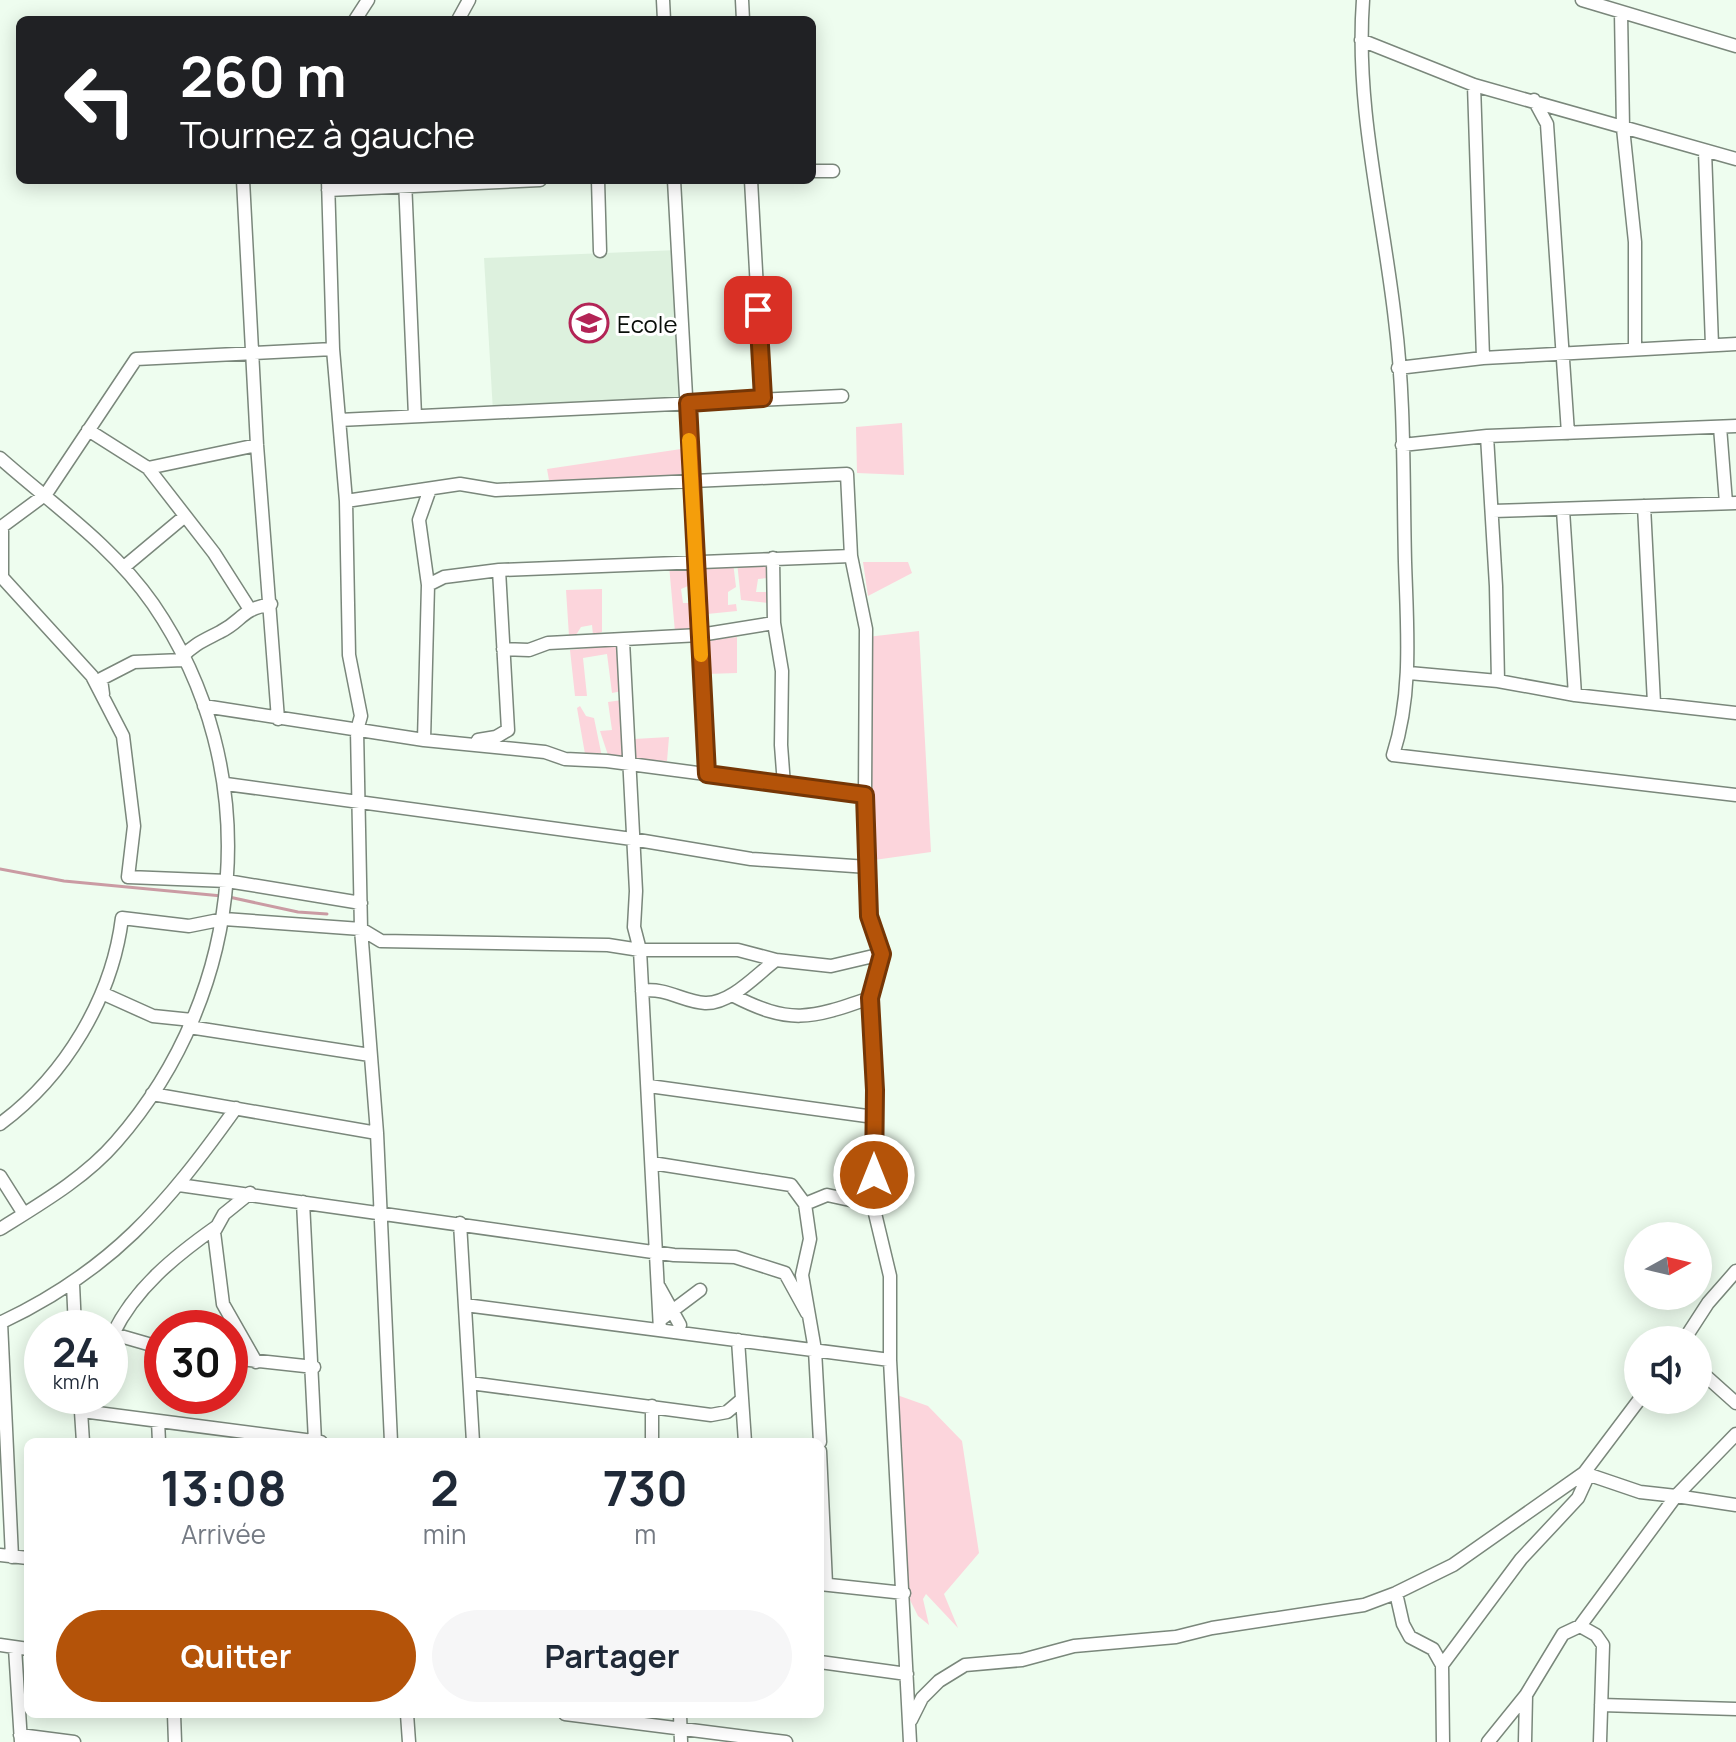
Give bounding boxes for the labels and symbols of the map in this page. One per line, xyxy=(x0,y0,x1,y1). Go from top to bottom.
pin xyxy=(724,276,792,344)
school or university icon: Ecole xyxy=(568,302,610,344)
place label: Ecole xyxy=(617,307,677,340)
position arrow xyxy=(832,1133,916,1217)
north arrow xyxy=(1624,1222,1712,1310)
speed limit sign: 30 xyxy=(144,1310,248,1414)

